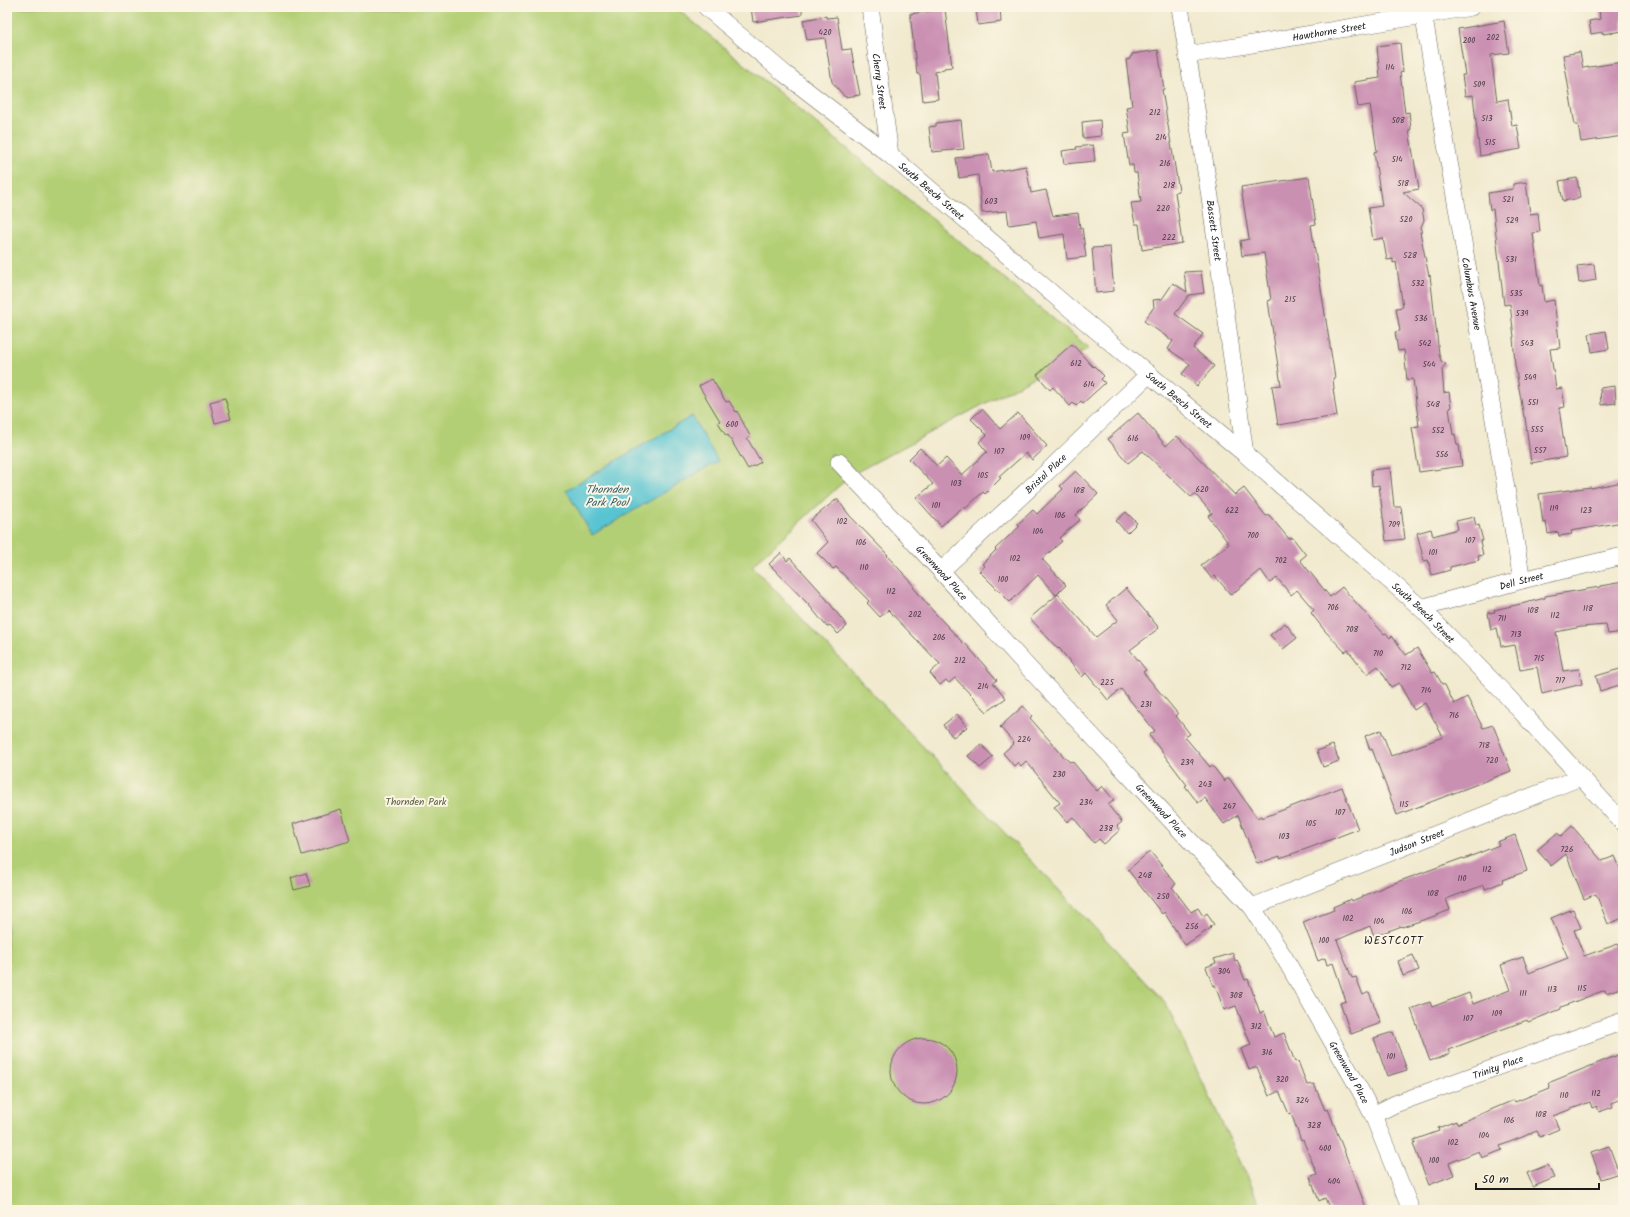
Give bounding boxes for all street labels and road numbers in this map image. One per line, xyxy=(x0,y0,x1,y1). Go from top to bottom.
street label: Hawthorne Street xyxy=(1291,18,1367,46)
street label: Cherry Street xyxy=(867,52,891,111)
street label: South Beech Street xyxy=(894,158,968,224)
street label: Bassett Street xyxy=(1201,199,1226,262)
street label: Columbus Avenue xyxy=(1457,256,1485,332)
street label: South Beech Street xyxy=(1142,368,1216,433)
street label: Bristol Place xyxy=(1021,450,1071,498)
street label: Greenwood Place xyxy=(912,542,971,605)
street label: Dell Street xyxy=(1498,568,1545,595)
street label: South Beech Street xyxy=(1388,579,1458,647)
street label: Greenwood Place xyxy=(1131,780,1191,843)
street label: Judson Street xyxy=(1387,825,1447,861)
street label: Greenwood Place xyxy=(1325,1038,1373,1107)
street label: Trinity Place xyxy=(1471,1051,1526,1084)

